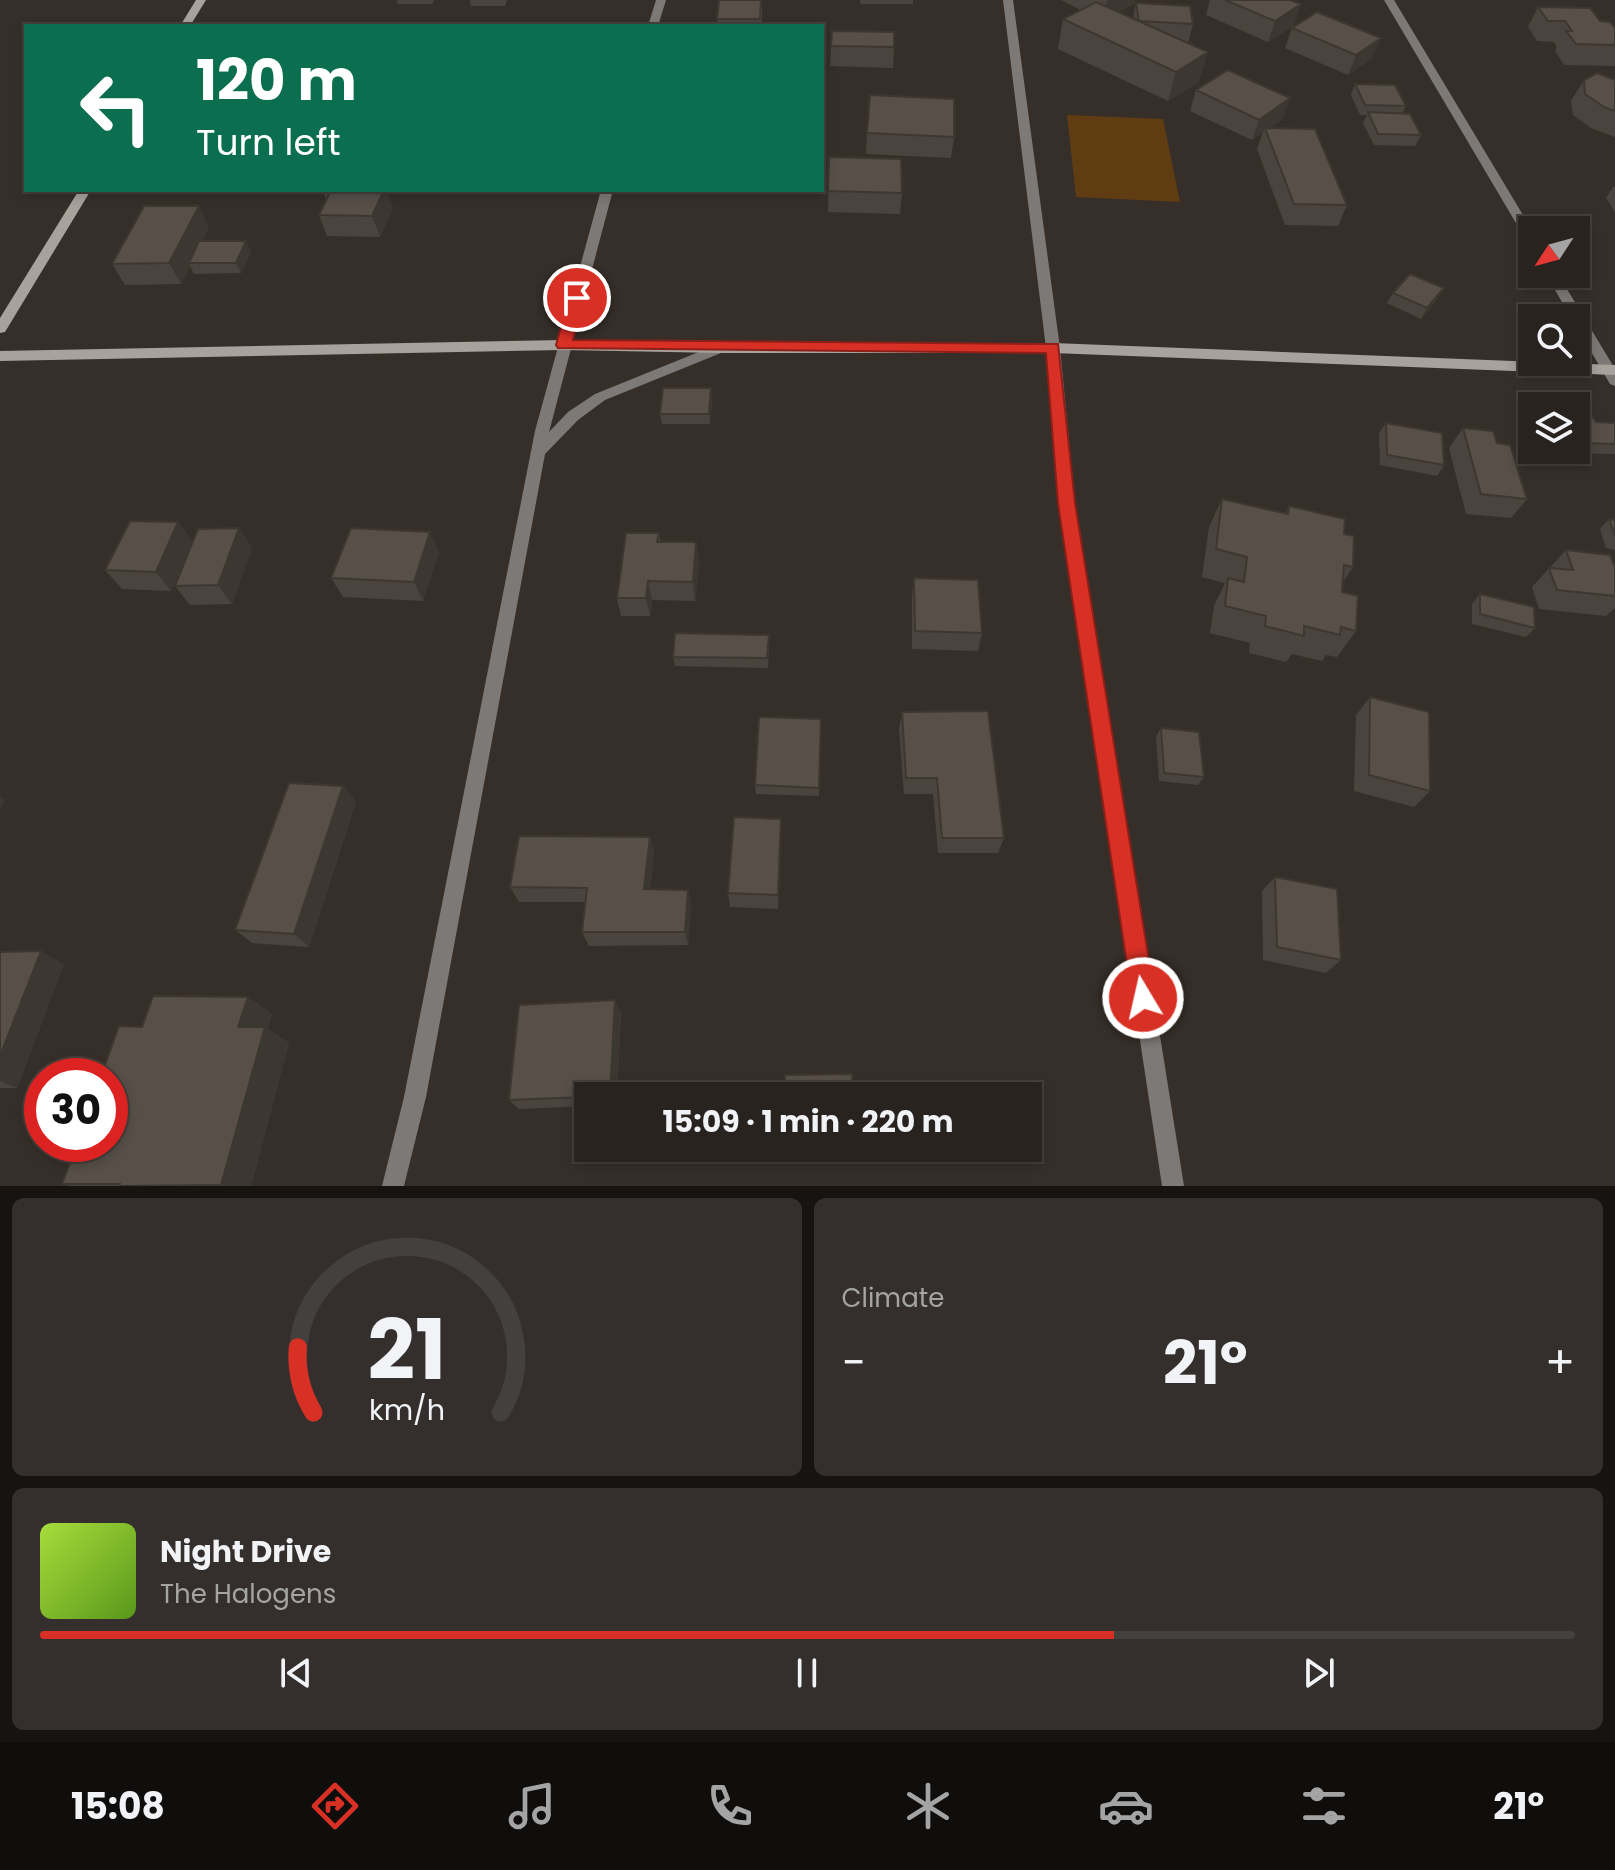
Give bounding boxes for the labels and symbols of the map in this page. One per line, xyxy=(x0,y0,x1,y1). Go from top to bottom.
north arrow xyxy=(1518,216,1590,288)
pin xyxy=(543,264,611,332)
position arrow xyxy=(1101,956,1185,1040)
speed limit sign: 30 xyxy=(24,1058,128,1162)

